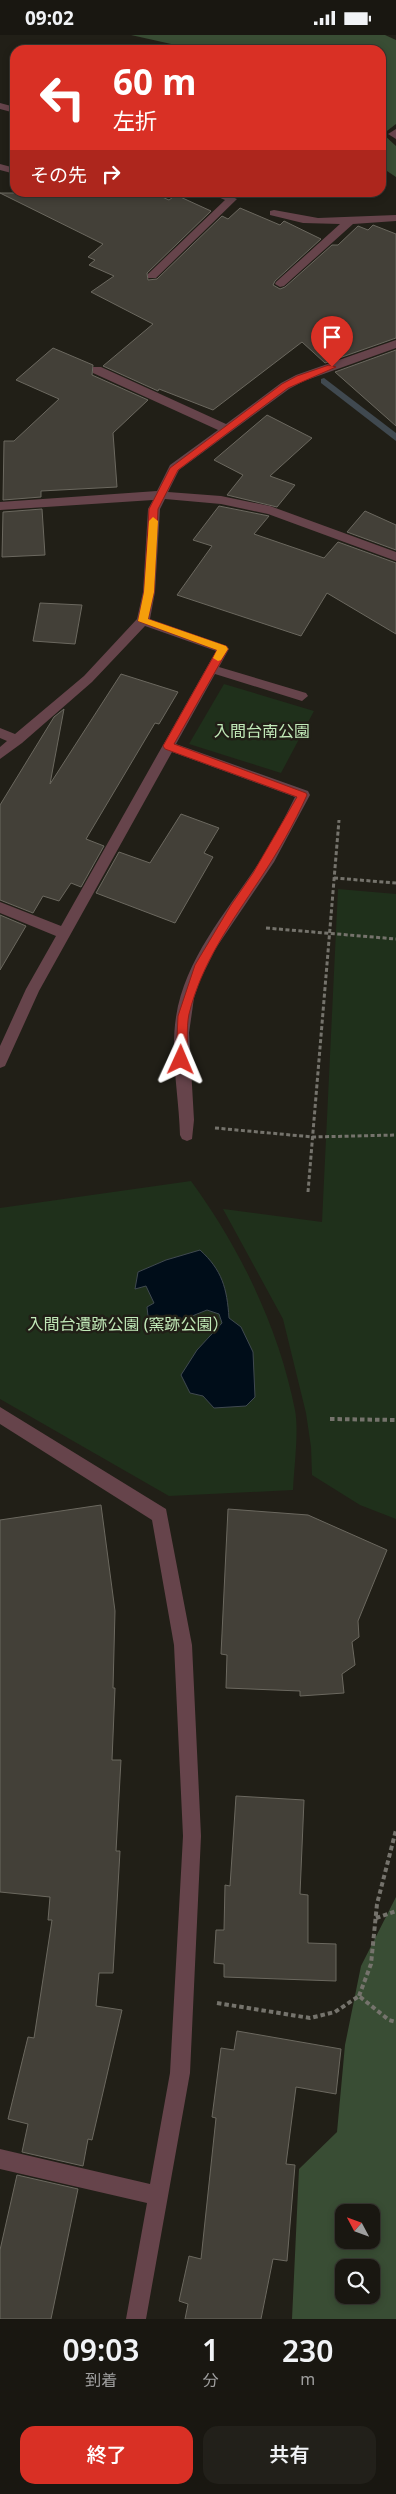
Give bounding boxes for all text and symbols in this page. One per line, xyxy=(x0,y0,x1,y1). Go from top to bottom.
text: 09:02 xyxy=(25,5,74,31)
text: 60 m xyxy=(113,58,196,105)
icon: left xyxy=(30,65,95,130)
text: 左折 xyxy=(113,105,157,135)
icon: right xyxy=(97,160,125,188)
text: その先 xyxy=(30,162,87,188)
pin xyxy=(311,316,353,367)
icon: arrive xyxy=(318,323,346,351)
park label: 入間台南公園 xyxy=(214,720,310,742)
position arrow xyxy=(154,1033,206,1085)
park label: 入間台遺跡公園 (窯跡公園） xyxy=(28,1313,228,1335)
north arrow xyxy=(335,2204,380,2249)
map controls xyxy=(335,2204,380,2304)
button: search xyxy=(335,2259,380,2304)
text: 09:03 xyxy=(63,2329,140,2370)
text: 1 xyxy=(202,2329,219,2370)
text: 230 xyxy=(282,2330,333,2371)
text: m xyxy=(300,2368,315,2390)
text: 到着 xyxy=(85,2369,117,2391)
text: 分 xyxy=(203,2369,219,2391)
button: 終了 xyxy=(20,2426,193,2484)
button: 共有 xyxy=(203,2426,376,2484)

